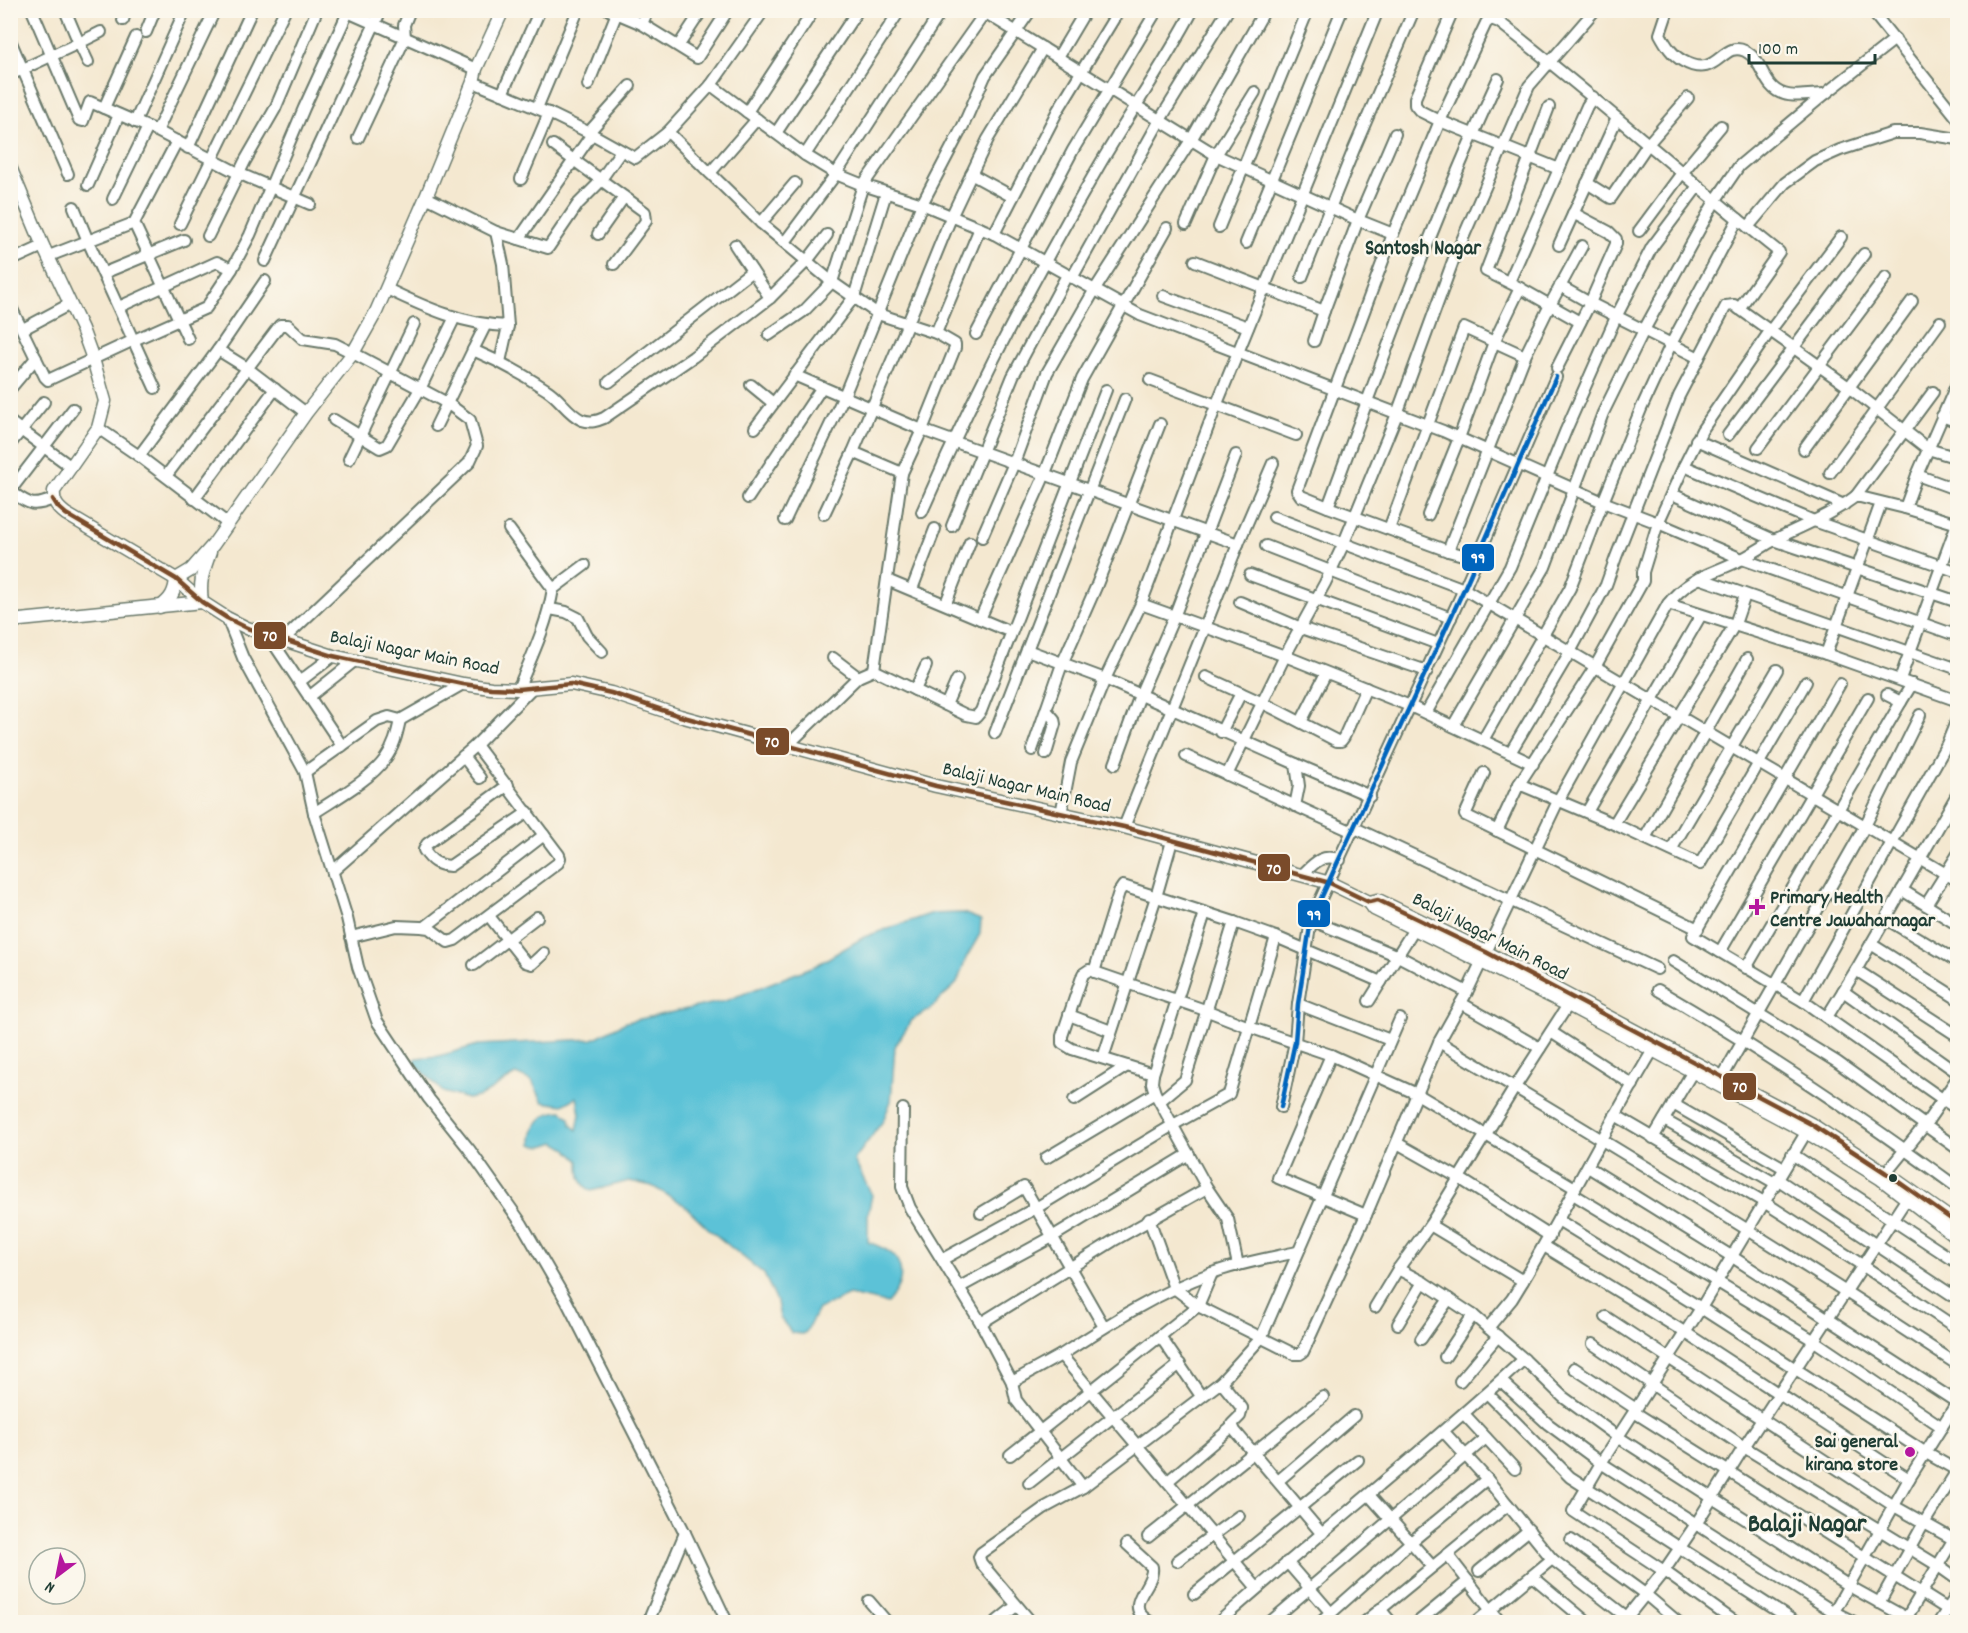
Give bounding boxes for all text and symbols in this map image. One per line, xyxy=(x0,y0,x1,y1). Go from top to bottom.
scale bar xyxy=(1749,27,1875,65)
text: 100 m xyxy=(1758,38,1798,63)
district label: Santosh Nagar xyxy=(1365,235,1482,265)
line badge: 99 xyxy=(1461,543,1495,572)
text: 99 xyxy=(1471,548,1485,571)
line badge: 70 xyxy=(253,621,287,650)
street label: Balaji Nagar Main Road xyxy=(327,624,501,684)
text: 70 xyxy=(263,626,277,649)
line badge: 70 xyxy=(755,727,790,756)
text: 70 xyxy=(765,732,779,755)
street label: Balaji Nagar Main Road xyxy=(939,756,1113,822)
line badge: 70 xyxy=(1257,853,1291,882)
text: 70 xyxy=(1267,859,1281,882)
place label: Primary Health Centre Jawaharnagar xyxy=(1770,885,1936,936)
street label: Balaji Nagar Main Road xyxy=(1407,886,1573,989)
marker: Primary Health Centre Jawaharnagar xyxy=(1748,898,1766,916)
line badge: 99 xyxy=(1297,899,1331,928)
text: 99 xyxy=(1307,905,1321,928)
line badge: 70 xyxy=(1722,1072,1757,1101)
text: 70 xyxy=(1733,1077,1747,1100)
unlabelled marker xyxy=(1887,1172,1899,1184)
place label: Sai general kirana store xyxy=(1805,1429,1898,1480)
marker: Sai general kirana store xyxy=(1903,1445,1917,1459)
district label: Balaji Nagar xyxy=(1748,1507,1867,1544)
north arrow xyxy=(27,1546,87,1606)
text: N xyxy=(41,1575,60,1598)

